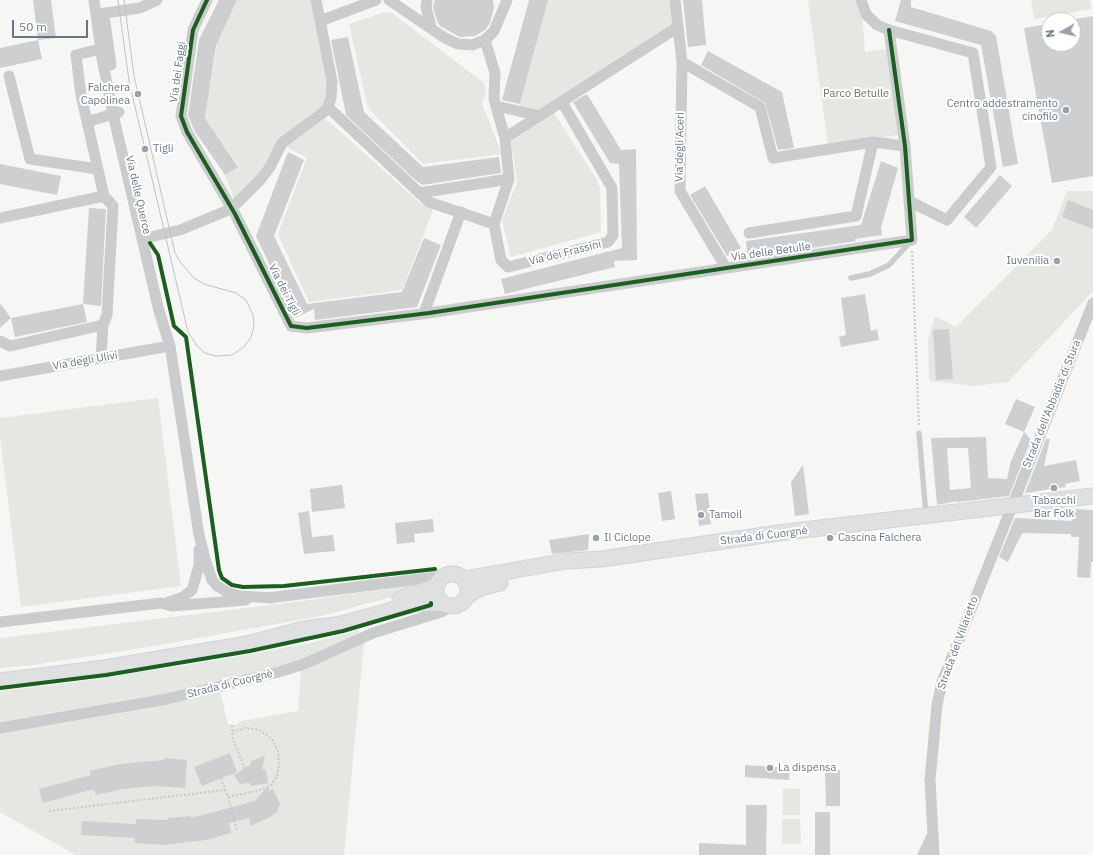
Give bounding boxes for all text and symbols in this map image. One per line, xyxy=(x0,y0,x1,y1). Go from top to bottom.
scale bar xyxy=(14,12,90,38)
north arrow xyxy=(1041,12,1081,52)
text: 50 m xyxy=(19,19,47,34)
text: N xyxy=(1043,29,1058,38)
street label: Via dei Faggi xyxy=(167,41,189,103)
place label: Falchera Capolinea xyxy=(81,81,130,107)
park label: Parco Betulle xyxy=(823,87,889,101)
marker: Falchera Capolinea xyxy=(133,89,143,99)
place label: Centro addestramento cinofilo xyxy=(947,97,1058,123)
marker: Centro addestramento cinofilo xyxy=(1061,105,1071,115)
street label: Via degli Aceri xyxy=(673,112,687,182)
place label: Tigli xyxy=(153,142,174,156)
marker: Tigli xyxy=(140,144,150,154)
street label: Via delle Querce xyxy=(123,154,153,236)
street label: Via dei Frassini xyxy=(528,238,602,268)
street label: Via delle Betulle xyxy=(730,240,812,264)
place label: Iuvenilia xyxy=(1006,254,1049,268)
marker: Iuvenilia xyxy=(1052,256,1062,266)
street label: Via dei Tigli xyxy=(265,262,303,318)
street label: Strada dell'Abbadia di Stura xyxy=(1020,338,1084,470)
street label: Via degli Ulivi xyxy=(51,349,119,373)
marker: Tabacchi Bar Folk xyxy=(1049,483,1059,493)
place label: Tabacchi Bar Folk xyxy=(1032,494,1076,520)
place label: Tamoil xyxy=(709,508,742,522)
marker: Tamoil xyxy=(696,510,706,520)
street label: Strada di Cuorgnè xyxy=(720,524,808,548)
place label: Il Ciclope xyxy=(604,531,651,545)
place label: Cascina Falchera xyxy=(838,531,921,545)
marker: Il Ciclope xyxy=(591,533,601,543)
marker: Cascina Falchera xyxy=(825,533,835,543)
street label: Strada del Villaretto xyxy=(935,595,981,691)
street label: Strada di Cuorgnè xyxy=(186,667,274,701)
place label: La dispensa xyxy=(778,761,836,775)
marker: La dispensa xyxy=(765,763,775,773)

